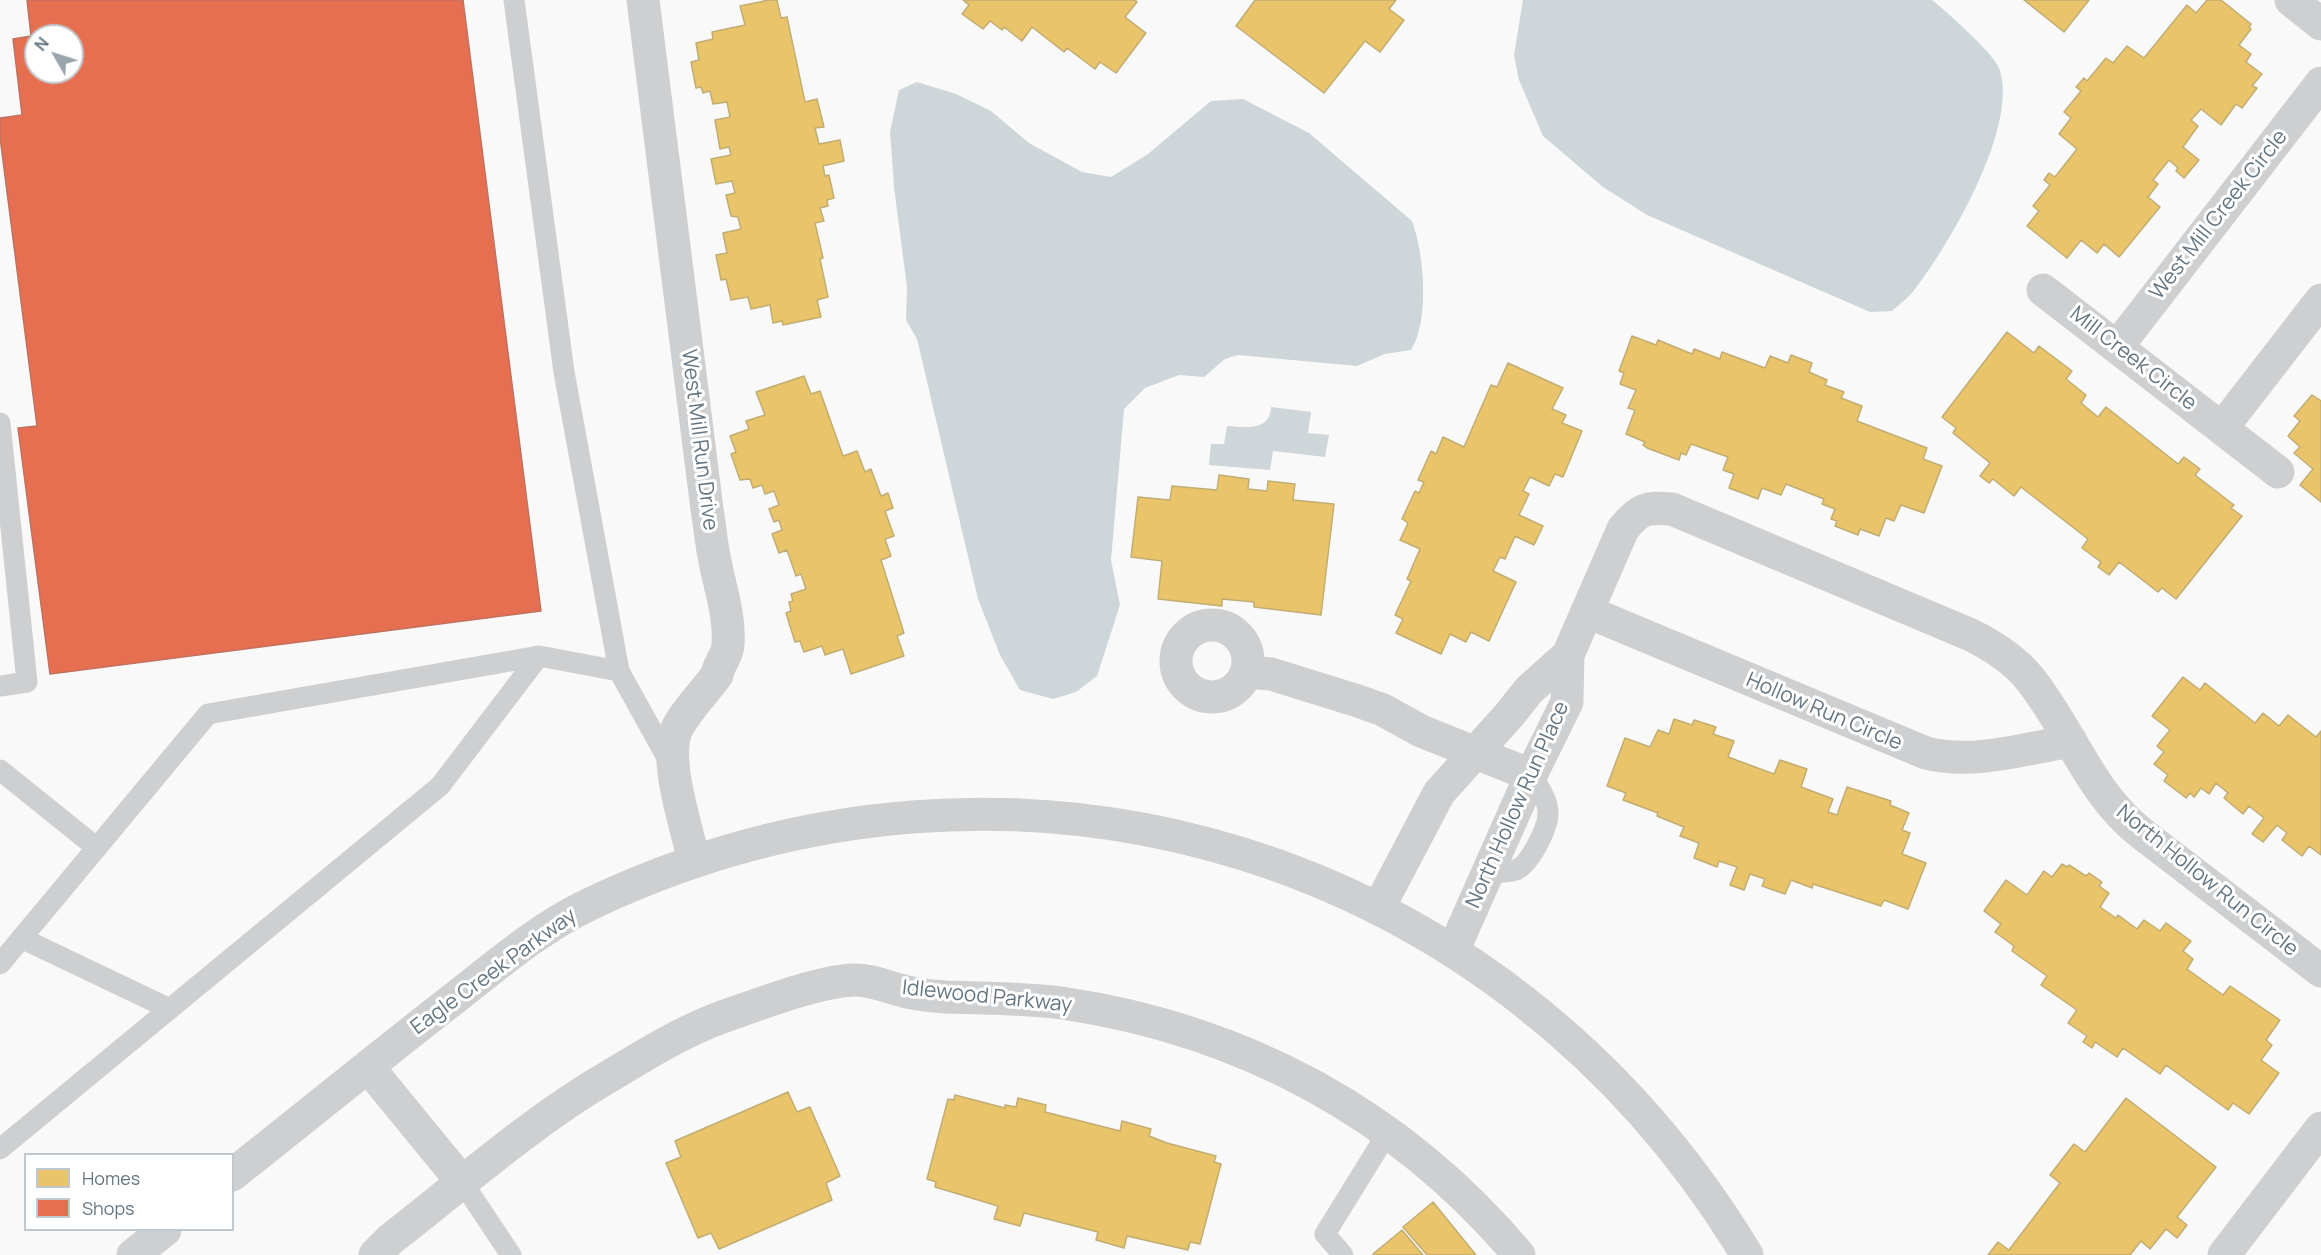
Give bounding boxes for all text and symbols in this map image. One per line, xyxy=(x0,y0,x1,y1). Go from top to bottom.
north arrow xyxy=(24,24,84,84)
text: N xyxy=(29,33,54,55)
street label: West Mill Creek Circle xyxy=(2145,125,2293,305)
street label: Mill Creek Circle xyxy=(2065,302,2201,416)
street label: West Mill Run Drive xyxy=(675,348,723,532)
street label: Hollow Run Circle xyxy=(1742,668,1906,756)
street label: North Hollow Run Place xyxy=(1461,698,1575,912)
street label: North Hollow Run Circle xyxy=(2111,800,2303,962)
street label: Eagle Creek Parkway xyxy=(406,903,582,1041)
street label: Idlewood Parkway xyxy=(901,976,1073,1018)
legend xyxy=(24,1153,234,1231)
text: Homes xyxy=(82,1166,140,1190)
text: Shops xyxy=(82,1196,134,1220)

